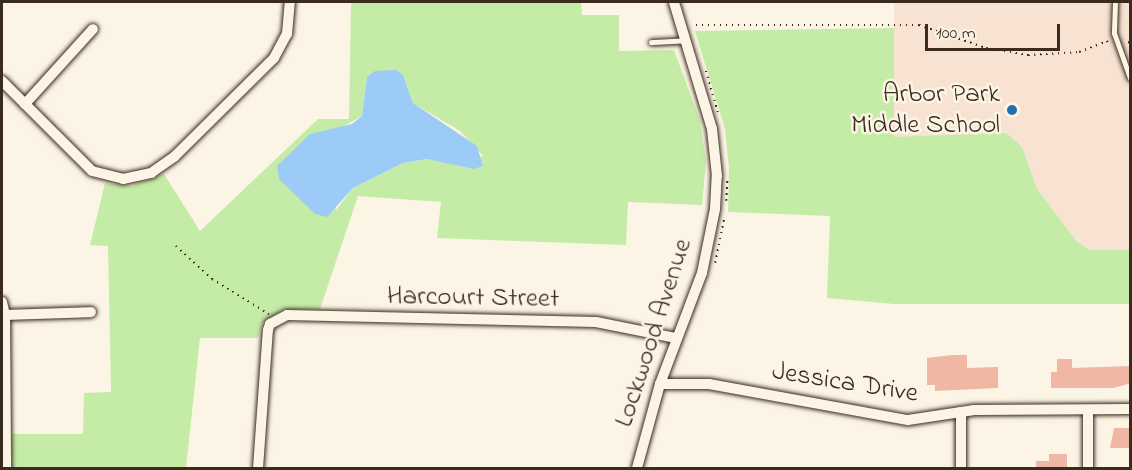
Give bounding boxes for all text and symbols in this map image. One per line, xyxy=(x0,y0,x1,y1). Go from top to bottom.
scale bar xyxy=(928,12,1063,50)
text: 100 m xyxy=(936,21,976,47)
place label: Arbor Park Middle School xyxy=(851,78,1000,141)
marker: Arbor Park Middle School xyxy=(1005,103,1019,117)
street label: Lockwood Avenue xyxy=(608,235,700,431)
street label: Harcourt Street xyxy=(387,280,559,316)
street label: Jessica Drive xyxy=(770,355,920,411)

